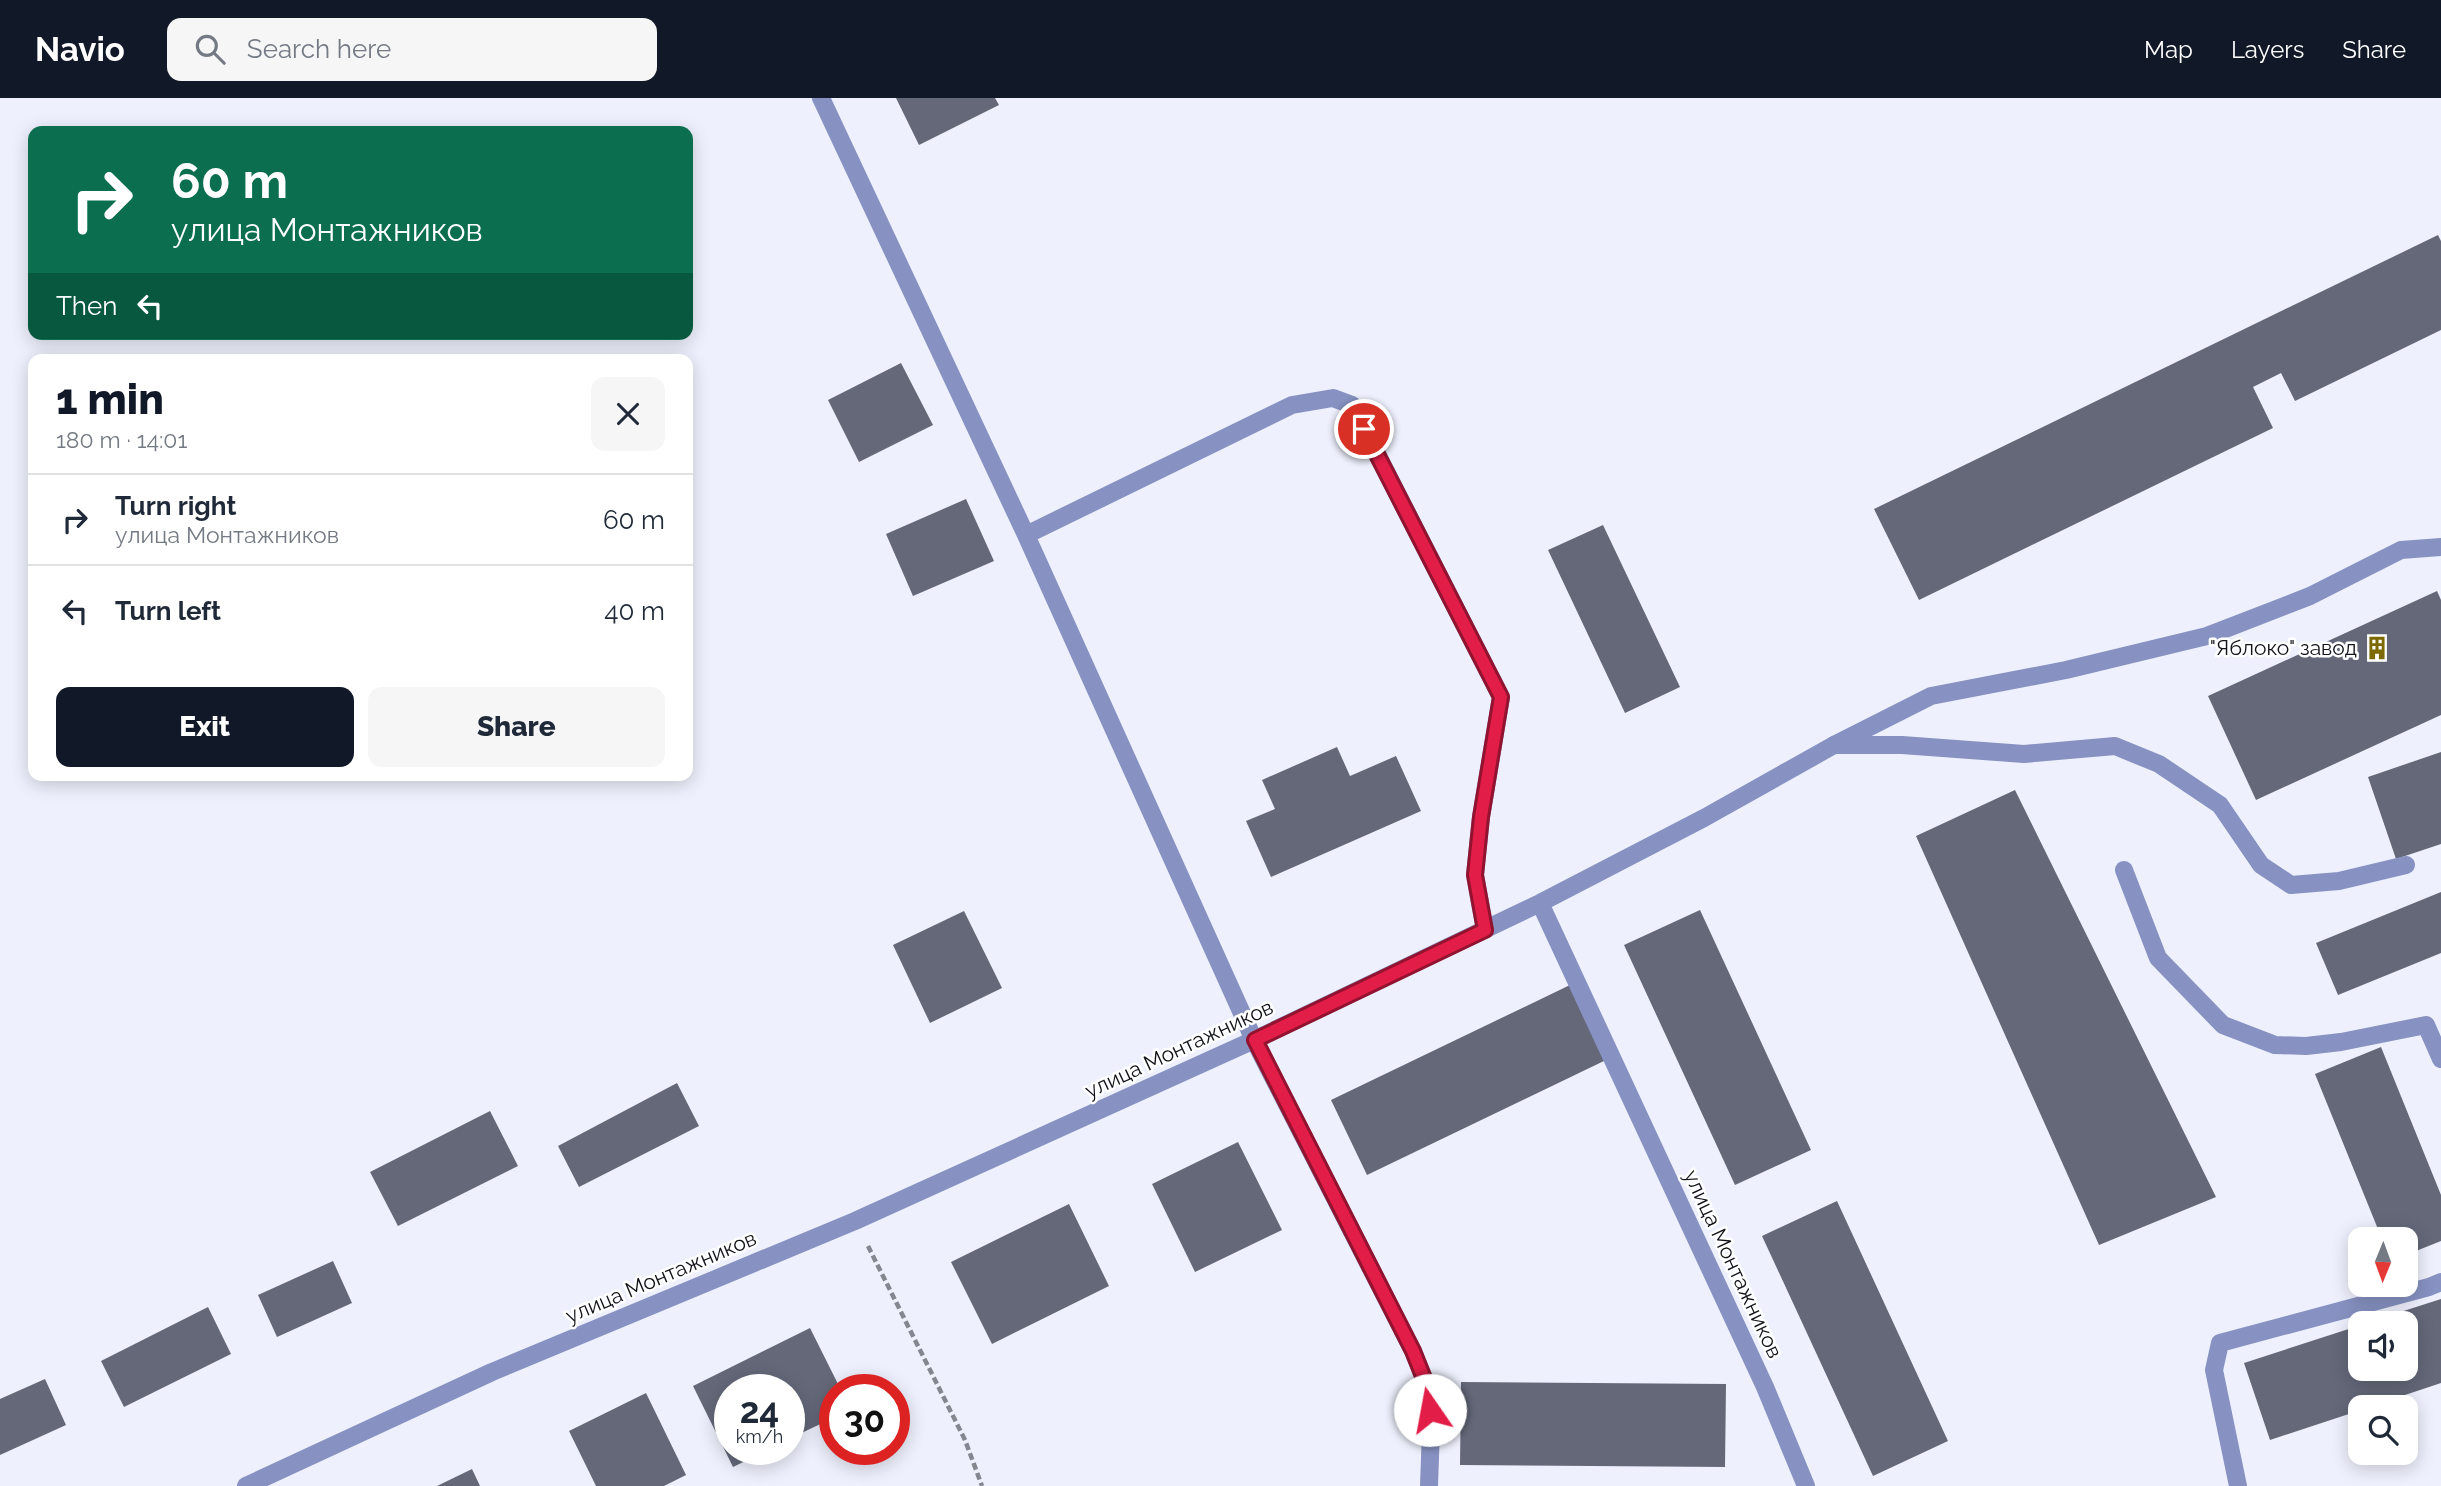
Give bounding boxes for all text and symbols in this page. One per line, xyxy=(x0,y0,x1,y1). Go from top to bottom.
search box xyxy=(167,18,657,81)
text: Navio xyxy=(35,30,125,69)
icon: search xyxy=(191,30,229,68)
text: Search here xyxy=(247,34,391,64)
text: Map xyxy=(2144,35,2193,64)
text: Layers xyxy=(2231,35,2304,64)
text: Share xyxy=(2342,35,2406,64)
text: 60 m xyxy=(171,152,288,209)
icon: right xyxy=(56,154,147,245)
text: улица Монтажников xyxy=(171,211,483,248)
icon: left xyxy=(131,287,169,325)
text: Then xyxy=(56,291,117,321)
text: 1 min xyxy=(56,375,164,424)
button: close xyxy=(591,377,665,451)
pin xyxy=(1334,399,1394,459)
icon: arrive xyxy=(1345,410,1383,448)
text: 180 m · 14:01 xyxy=(56,426,187,453)
text: Turn right xyxy=(115,491,236,521)
icon: right xyxy=(56,501,94,539)
text: 60 m xyxy=(603,505,665,535)
text: улица Монтажников xyxy=(115,521,339,548)
icon: left xyxy=(56,592,94,630)
text: Turn left xyxy=(115,596,221,626)
text: 40 m xyxy=(604,596,665,626)
building icon: "Яблоко" завод xyxy=(2363,634,2391,662)
place label: "Яблоко" завод xyxy=(2210,635,2357,660)
button: Exit xyxy=(56,687,354,767)
button: Share xyxy=(368,687,665,767)
street label: улица Монтажников xyxy=(1081,994,1277,1103)
street label: улица Монтажников xyxy=(1679,1166,1788,1362)
street label: улица Монтажников xyxy=(562,1225,760,1328)
north arrow xyxy=(2348,1227,2418,1297)
map controls xyxy=(2348,1227,2418,1465)
button: sound xyxy=(2348,1311,2418,1381)
position arrow xyxy=(1393,1373,1467,1447)
speed limit sign: 30 xyxy=(819,1374,910,1465)
text: 24 xyxy=(740,1390,779,1431)
button: search xyxy=(2348,1395,2418,1465)
text: km/h xyxy=(736,1426,783,1447)

